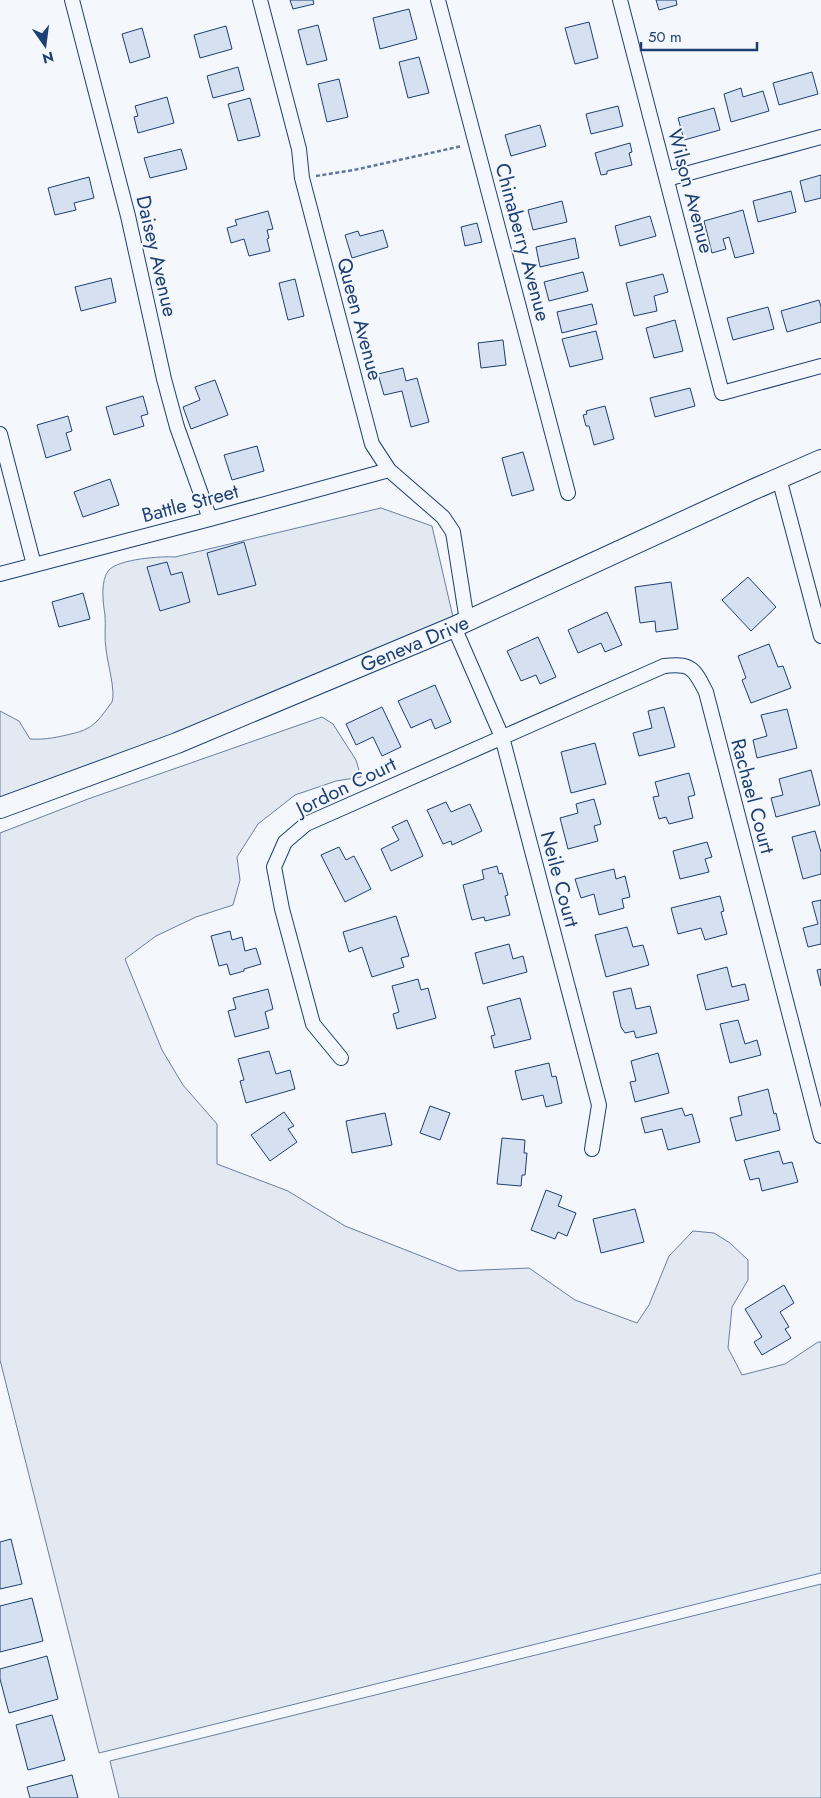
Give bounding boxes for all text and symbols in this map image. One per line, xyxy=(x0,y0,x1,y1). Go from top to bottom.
north arrow xyxy=(20,20,70,70)
scale bar xyxy=(641,20,757,52)
text: 50 m xyxy=(648,26,682,48)
text: N xyxy=(40,47,56,69)
street label: Wilson Avenue xyxy=(660,126,721,256)
street label: Chinaberry Avenue xyxy=(487,160,558,324)
street label: Daisey Avenue xyxy=(128,193,185,320)
street label: Queen Avenue xyxy=(329,255,390,384)
street label: Battle Street xyxy=(139,477,242,530)
street label: Geneva Drive xyxy=(356,608,474,680)
street label: Rachael Court xyxy=(723,735,782,857)
street label: Jordon Court xyxy=(289,750,401,825)
street label: Neile Court xyxy=(533,828,586,931)

